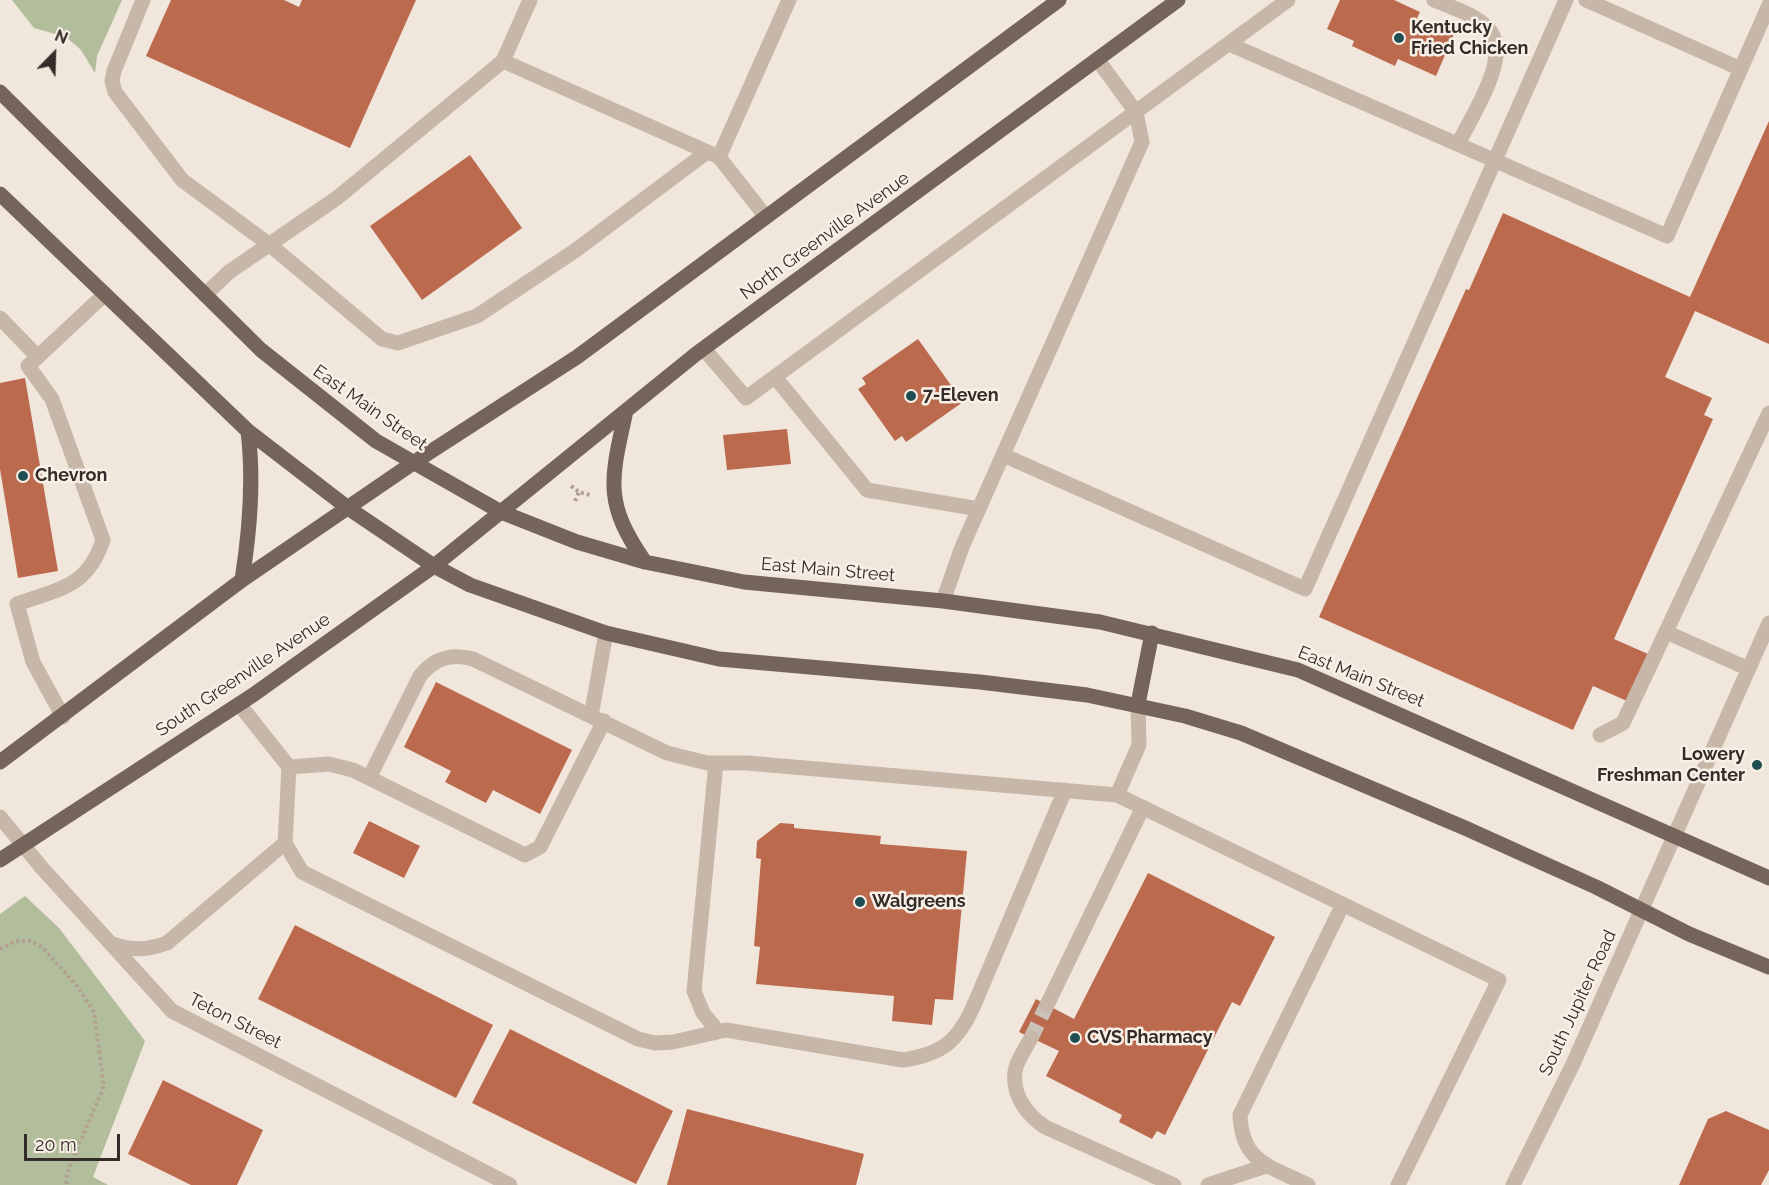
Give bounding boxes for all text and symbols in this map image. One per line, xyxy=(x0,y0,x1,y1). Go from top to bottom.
place label: Kentucky Fried Chicken xyxy=(1411,17,1528,60)
north arrow xyxy=(24,24,84,84)
text: N xyxy=(52,26,71,48)
marker: Kentucky Fried Chicken xyxy=(1392,31,1406,45)
street label: North Greenville Avenue xyxy=(736,167,914,305)
street label: East Main Street xyxy=(309,361,431,455)
place label: 7-Eleven xyxy=(923,385,999,407)
marker: 7-Eleven xyxy=(904,389,918,403)
place label: Chevron xyxy=(35,465,107,487)
marker: Chevron xyxy=(16,469,30,483)
street label: East Main Street xyxy=(760,553,896,587)
street label: South Greenville Avenue xyxy=(152,609,334,741)
street label: East Main Street xyxy=(1295,642,1427,712)
place label: Lowery Freshman Center xyxy=(1597,744,1745,786)
marker: Lowery Freshman Center xyxy=(1750,758,1764,772)
place label: Walgreens xyxy=(872,891,966,913)
marker: Walgreens xyxy=(853,895,867,909)
street label: South Jupiter Road xyxy=(1535,927,1621,1079)
street label: Teton Street xyxy=(185,988,285,1054)
place label: CVS Pharmacy xyxy=(1087,1027,1213,1049)
marker: CVS Pharmacy xyxy=(1068,1031,1082,1045)
scale bar xyxy=(27,1122,123,1160)
text: 20 m xyxy=(35,1134,77,1155)

